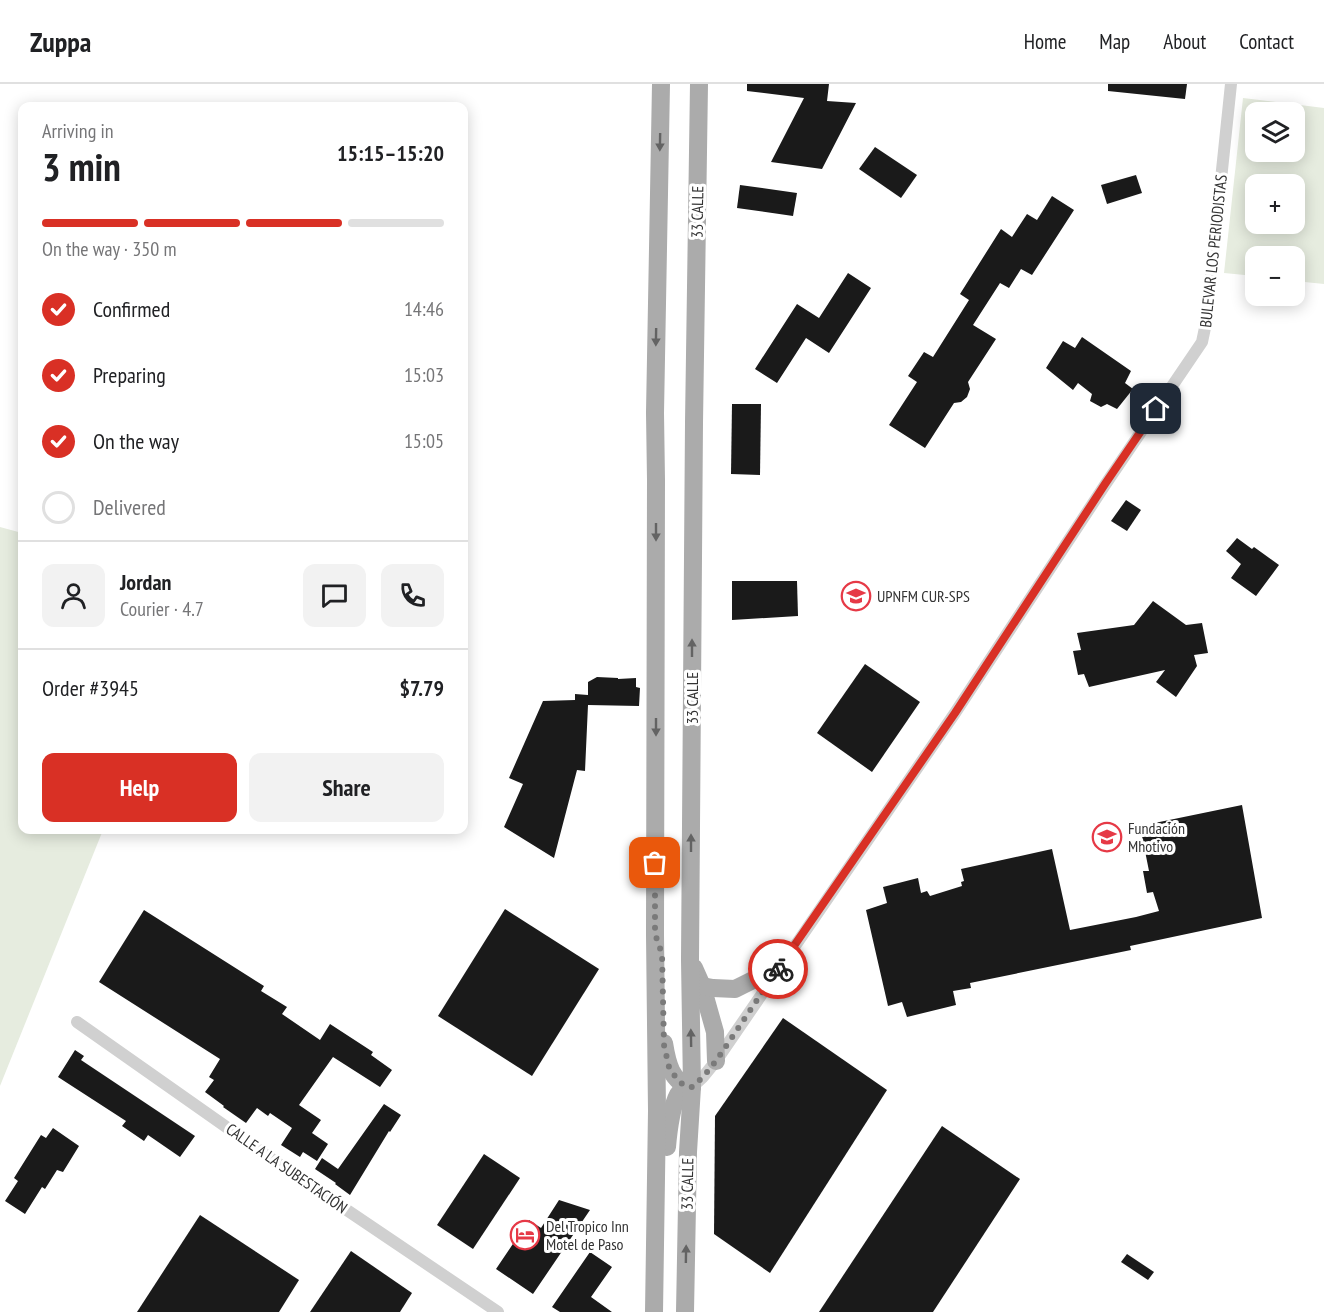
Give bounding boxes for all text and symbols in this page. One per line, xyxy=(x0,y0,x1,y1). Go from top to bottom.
text: Zuppa xyxy=(30,23,91,60)
text: Home xyxy=(1024,28,1066,55)
text: Map xyxy=(1099,28,1130,55)
text: About xyxy=(1163,28,1206,55)
text: Contact xyxy=(1239,28,1294,55)
map controls xyxy=(1245,102,1305,306)
button: layers xyxy=(1245,102,1305,162)
text: Arriving in xyxy=(42,118,114,144)
one-way arrow xyxy=(655,133,664,152)
text: 15:15–15:20 xyxy=(337,139,444,167)
text: 3 min xyxy=(42,141,121,192)
street label: BULEVAR LOS PERIODISTAS xyxy=(1195,173,1231,328)
button: + xyxy=(1245,174,1305,234)
street label: 33 CALLE xyxy=(687,185,707,238)
text: On the way · 350 m xyxy=(42,236,177,262)
button: − xyxy=(1245,246,1305,306)
icon: check xyxy=(42,293,75,326)
text: Confirmed xyxy=(93,295,170,323)
text: 14:46 xyxy=(404,296,444,322)
one-way arrow xyxy=(651,328,661,347)
icon: check xyxy=(42,359,75,392)
text: Preparing xyxy=(93,361,166,389)
text: 15:03 xyxy=(404,362,444,388)
pin xyxy=(1130,383,1181,434)
icon: home xyxy=(1139,392,1172,425)
icon: check xyxy=(42,425,75,458)
text: On the way xyxy=(93,427,179,455)
text: 15:05 xyxy=(404,428,444,454)
text: Delivered xyxy=(93,493,166,521)
one-way arrow xyxy=(651,523,661,542)
button: person xyxy=(42,564,105,627)
button: chat xyxy=(303,564,366,627)
button: phone xyxy=(381,564,444,627)
text: Jordan xyxy=(120,568,171,596)
school or university icon: UPNFM CUR-SPS xyxy=(840,580,872,612)
place label: UPNFM CUR-SPS xyxy=(877,586,970,606)
text: Courier · 4.7 xyxy=(120,596,204,622)
one-way arrow xyxy=(687,638,697,657)
street label: 33 CALLE xyxy=(682,672,702,724)
text: Order #3945 xyxy=(42,674,139,702)
text: $7.79 xyxy=(399,674,444,702)
one-way arrow xyxy=(651,718,661,737)
button: Help xyxy=(42,753,237,822)
button: Share xyxy=(249,753,444,822)
place label: Fundación Mhotivo xyxy=(1128,818,1185,856)
school or university icon: Fundación Mhotivo xyxy=(1091,821,1123,853)
one-way arrow xyxy=(686,833,696,852)
pin xyxy=(629,837,680,888)
icon: bag xyxy=(638,846,671,879)
courier xyxy=(748,939,808,999)
icon: bike xyxy=(762,953,795,986)
one-way arrow xyxy=(686,1028,696,1047)
street label: CALLE A LA SUBESTACIÓN xyxy=(222,1119,352,1217)
street label: 33 CALLE xyxy=(677,1157,697,1210)
place label: Del Tropico Inn Motel de Paso xyxy=(546,1216,629,1254)
hotel icon: Del Tropico Inn Motel de Paso xyxy=(509,1219,541,1251)
one-way arrow xyxy=(681,1244,691,1263)

